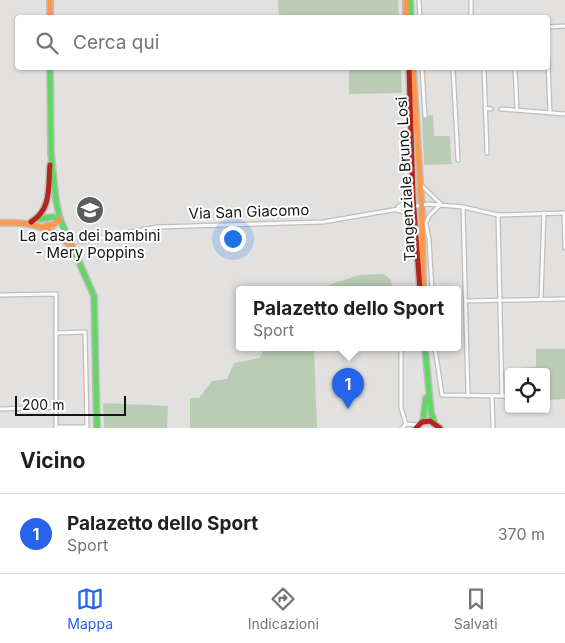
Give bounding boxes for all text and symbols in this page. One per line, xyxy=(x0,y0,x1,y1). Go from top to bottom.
search box xyxy=(15,15,550,70)
icon: search xyxy=(33,29,61,57)
text: Cerca qui xyxy=(73,31,159,54)
street label: Tangenziale Bruno Losi xyxy=(392,96,419,262)
school or university icon: La casa dei bambini - Mery Poppins xyxy=(75,195,105,225)
street label: Via San Giacomo xyxy=(188,200,310,223)
place label: La casa dei bambini - Mery Poppins xyxy=(20,226,160,262)
your location xyxy=(220,226,246,252)
popup xyxy=(236,286,461,351)
text: Palazetto dello Sport xyxy=(253,297,444,320)
text: Sport xyxy=(253,320,294,340)
pin: 1 xyxy=(332,368,364,409)
map controls xyxy=(505,368,550,413)
button: locate xyxy=(505,368,550,413)
scale bar xyxy=(15,393,126,416)
text: 200 m xyxy=(22,396,64,413)
text: Vicino xyxy=(20,448,85,473)
text: Palazetto dello Sport xyxy=(67,512,258,535)
text: 1 xyxy=(33,524,39,544)
text: 370 m xyxy=(498,524,545,544)
text: Sport xyxy=(67,535,108,555)
tab: Mappa xyxy=(67,585,113,632)
tab: Indicazioni xyxy=(248,585,319,632)
tab: Salvati xyxy=(454,585,498,632)

